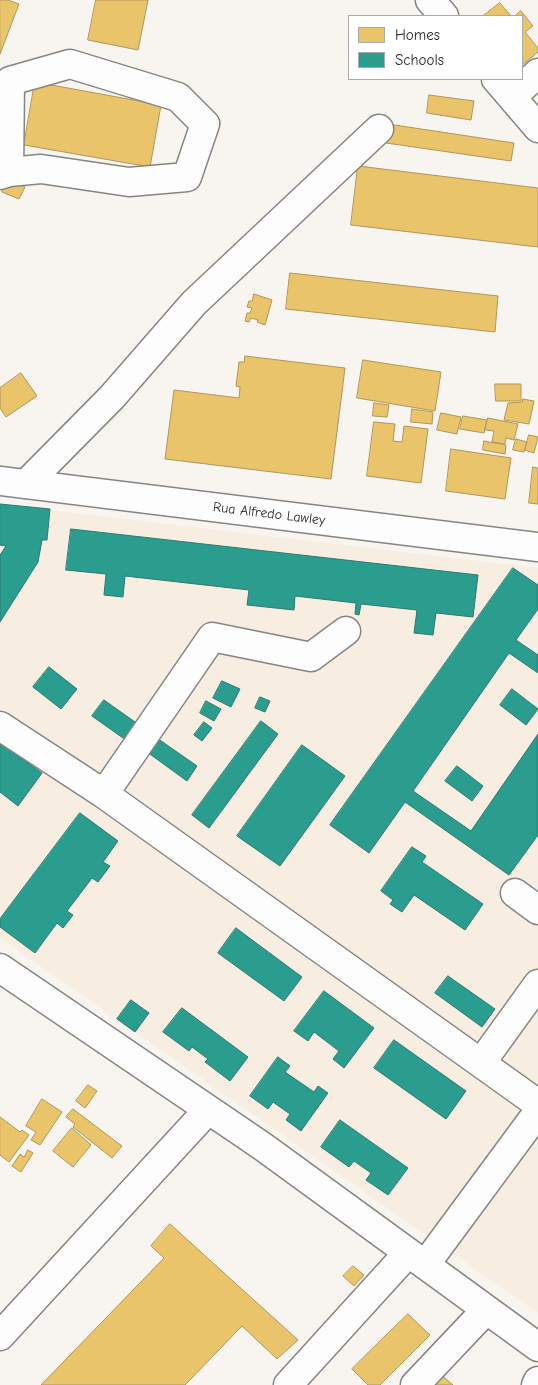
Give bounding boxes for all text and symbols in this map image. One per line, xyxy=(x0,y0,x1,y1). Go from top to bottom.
legend xyxy=(348,15,523,80)
text: Homes xyxy=(395,26,440,44)
text: Schools xyxy=(395,51,444,69)
street label: Rua Alfredo Lawley xyxy=(212,499,326,529)

